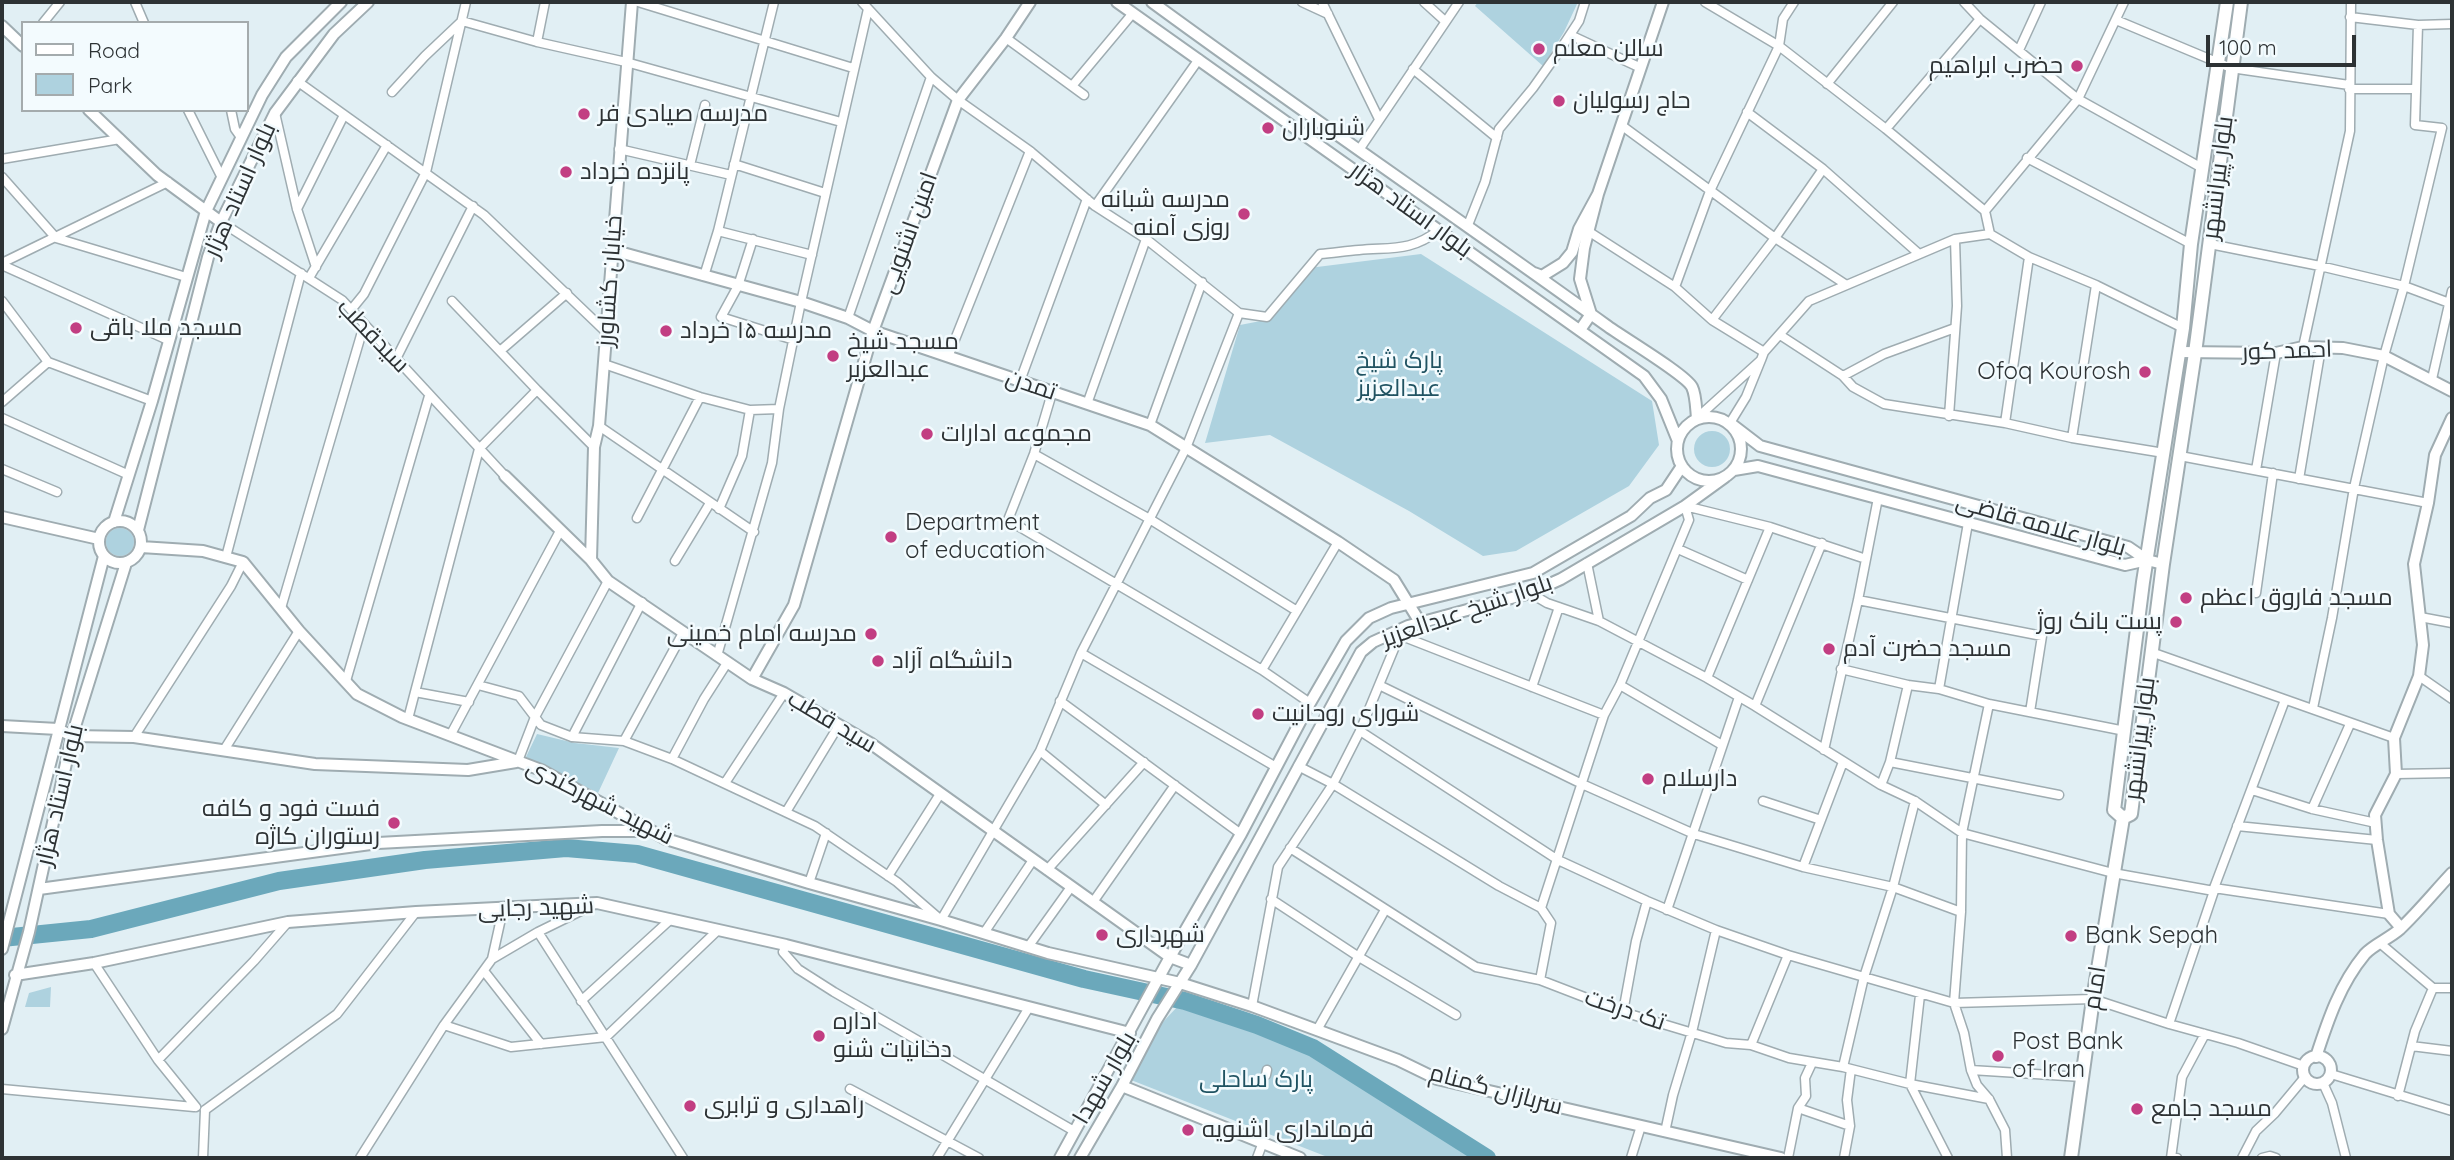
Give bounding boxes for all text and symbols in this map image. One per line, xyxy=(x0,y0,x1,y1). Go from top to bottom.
legend xyxy=(21,21,248,112)
scale bar xyxy=(2209,21,2360,65)
text: 100 m xyxy=(2219,34,2277,60)
place label: سالن معلم xyxy=(1553,35,1664,63)
text: Road xyxy=(88,37,140,63)
marker: سالن معلم xyxy=(1531,41,1547,57)
place label: حضرب ابراهیم xyxy=(1929,52,2063,80)
marker: حضرب ابراهیم xyxy=(2069,58,2085,74)
text: Park xyxy=(88,72,132,98)
place label: حاج رسولیان xyxy=(1573,87,1691,115)
marker: حاج رسولیان xyxy=(1551,93,1567,109)
place label: مدرسه صیادی فر xyxy=(598,100,768,128)
marker: مدرسه صیادی فر xyxy=(576,106,592,122)
place label: شنوباران xyxy=(1282,114,1365,142)
street label: بلوار پیرانشهر xyxy=(2196,115,2240,241)
street label: بلوار استاد هژار xyxy=(197,118,283,262)
marker: شنوباران xyxy=(1260,120,1276,136)
street label: بلوار استاد هژار xyxy=(1344,156,1478,264)
place label: پانزده خرداد xyxy=(580,158,689,186)
marker: پانزده خرداد xyxy=(558,164,574,180)
street label: امین اشنویی xyxy=(874,168,944,298)
place label: مدرسه شبانه روزی آمنه xyxy=(1101,186,1230,242)
marker: مدرسه شبانه روزی آمنه xyxy=(1236,206,1252,222)
street label: خیابان کشاورز xyxy=(591,214,629,348)
street label: سیدقطب xyxy=(331,293,415,379)
place label: مسجد ملا باقی xyxy=(90,314,242,342)
place label: مدرسه ۱۵ خرداد xyxy=(680,317,832,345)
marker: مسجد ملا باقی xyxy=(68,320,84,336)
marker: مدرسه ۱۵ خرداد xyxy=(658,323,674,339)
place label: مسجد شیخ عبدالعزیر xyxy=(847,328,959,384)
street label: احمد کور xyxy=(2241,335,2333,367)
park label: پارک شیخ عبدالعزیز xyxy=(1355,347,1443,403)
marker: مسجد شیخ عبدالعزیر xyxy=(825,348,841,364)
place label: Ofoq Kourosh xyxy=(1977,358,2131,386)
street label: تمدن xyxy=(1002,363,1060,407)
marker: Ofoq Kourosh xyxy=(2137,364,2153,380)
place label: مجموعه ادارات xyxy=(941,420,1092,448)
marker: مجموعه ادارات xyxy=(919,426,935,442)
street label: بلوار علامه قاضی xyxy=(1953,487,2129,563)
place label: Department of education xyxy=(905,509,1045,565)
marker: Department of education xyxy=(883,529,899,545)
street label: بلوار شیخ عبدالعزیز xyxy=(1378,568,1556,654)
place label: مسجد فاروق اعظم xyxy=(2200,584,2393,612)
marker: مسجد فاروق اعظم xyxy=(2178,590,2194,606)
place label: پست بانک روژ xyxy=(2037,608,2162,636)
marker: پست بانک روژ xyxy=(2168,614,2184,630)
place label: مدرسه امام خمینی xyxy=(667,620,857,648)
marker: مدرسه امام خمینی xyxy=(863,626,879,642)
place label: مسجد حضرت آدم xyxy=(1843,635,2012,663)
marker: مسجد حضرت آدم xyxy=(1821,641,1837,657)
place label: دانشگاه آزاد xyxy=(892,647,1013,675)
marker: دانشگاه آزاد xyxy=(870,653,886,669)
street label: بلوار پیرانشهر xyxy=(2118,676,2162,802)
street label: سید قطب xyxy=(782,684,882,760)
place label: شورای روحانیت xyxy=(1272,700,1419,728)
marker: شورای روحانیت xyxy=(1250,706,1266,722)
street label: بلوار استاد هژار xyxy=(30,721,90,869)
street label: شهید شهرکندی xyxy=(522,753,678,851)
place label: دارسلام xyxy=(1662,765,1737,793)
marker: دارسلام xyxy=(1640,771,1656,787)
place label: فست فود و کافه رستوران کاژه xyxy=(202,795,380,851)
marker: فست فود و کافه رستوران کاژه xyxy=(386,815,402,831)
street label: شهید رجایی xyxy=(477,892,595,924)
place label: شهرداری xyxy=(1116,921,1205,949)
place label: Bank Sepah xyxy=(2085,922,2218,950)
marker: شهرداری xyxy=(1094,927,1110,943)
marker: Bank Sepah xyxy=(2063,928,2079,944)
street label: امام xyxy=(2077,964,2113,1012)
street label: تک درخت xyxy=(1581,983,1669,1037)
place label: اداره دخانیات شنو xyxy=(833,1008,952,1064)
street label: بلوار شهدا xyxy=(1067,1027,1143,1129)
marker: اداره دخانیات شنو xyxy=(811,1028,827,1044)
place label: Post Bank of Iran xyxy=(2012,1028,2123,1084)
marker: Post Bank of Iran xyxy=(1990,1048,2006,1064)
street label: سربازان گمنام xyxy=(1426,1058,1566,1122)
park label: پارک ساحلی xyxy=(1199,1066,1313,1094)
place label: راهداری و ترابری xyxy=(704,1092,864,1120)
place label: مسجد جامع xyxy=(2151,1095,2272,1123)
marker: راهداری و ترابری xyxy=(682,1098,698,1114)
marker: مسجد جامع xyxy=(2129,1101,2145,1117)
place label: فرمانداری اشنویه xyxy=(1202,1116,1374,1144)
marker: فرمانداری اشنویه xyxy=(1180,1122,1196,1138)

